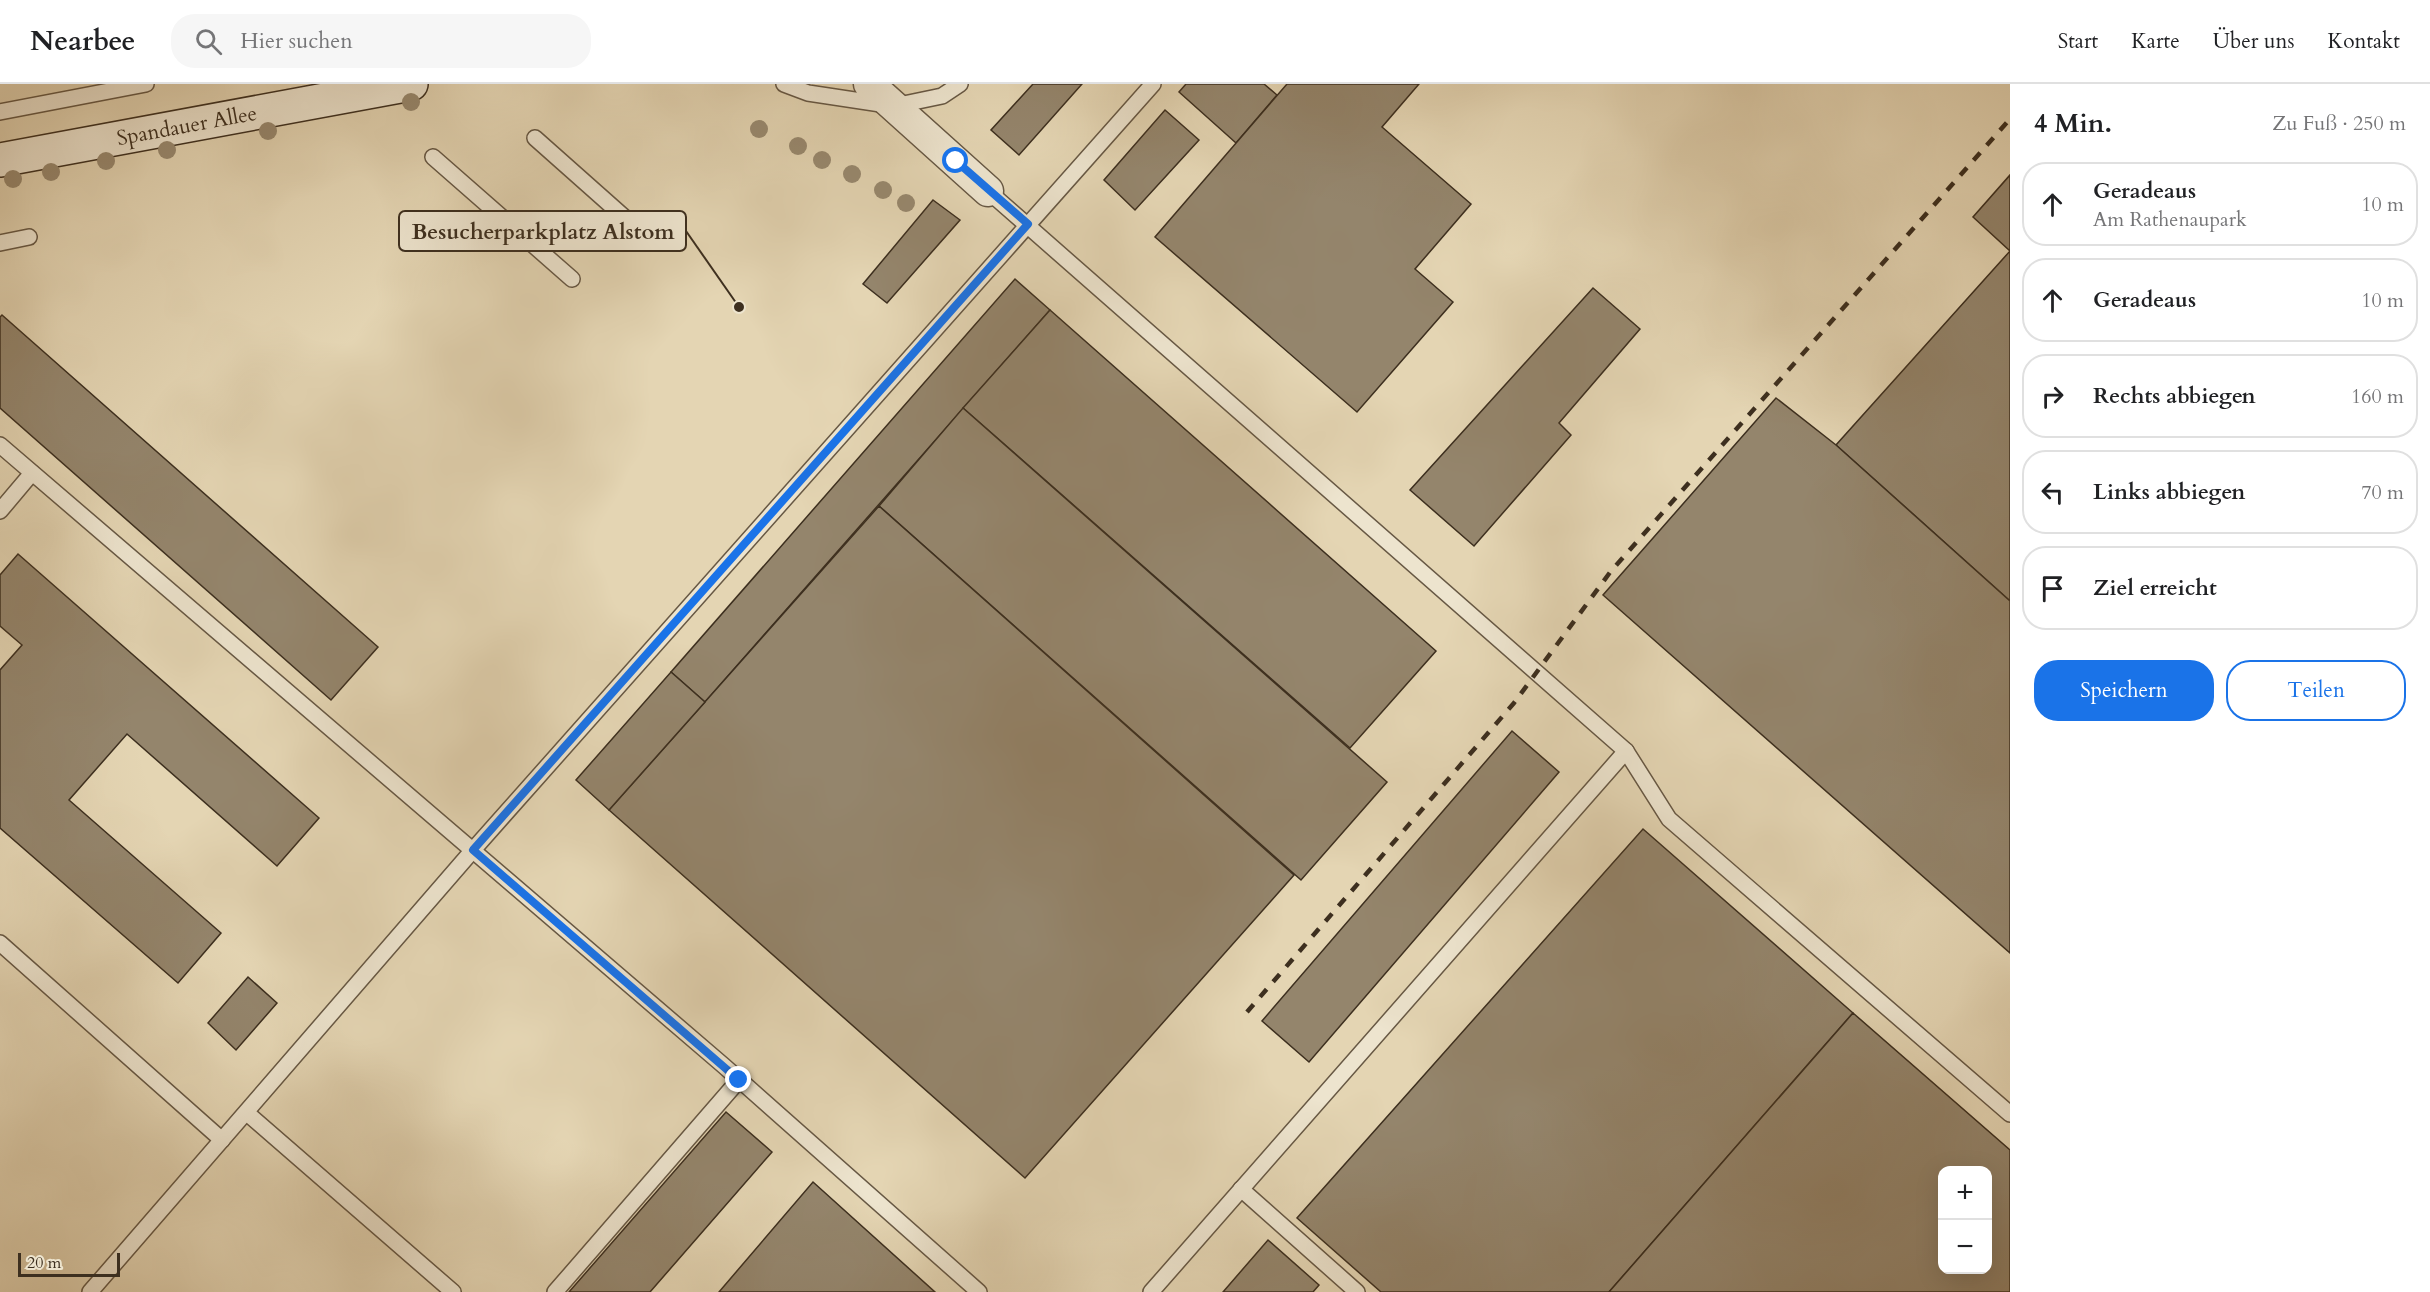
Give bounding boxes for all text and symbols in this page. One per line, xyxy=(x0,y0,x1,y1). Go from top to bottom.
search box xyxy=(171,14,591,68)
text: Nearbee xyxy=(30,22,135,60)
icon: search xyxy=(192,25,225,58)
text: Hier suchen xyxy=(240,26,353,56)
text: Start xyxy=(2058,27,2098,56)
text: Karte xyxy=(2131,27,2180,56)
text: Über uns xyxy=(2213,27,2295,56)
text: Kontakt xyxy=(2328,27,2400,56)
street label: Spandauer Allee xyxy=(114,98,259,153)
text: 4 Min. xyxy=(2034,106,2112,141)
text: Zu Fuß · 250 m xyxy=(2272,110,2406,137)
route start xyxy=(942,147,968,173)
text: Geradeaus xyxy=(2093,176,2196,206)
icon: ahead xyxy=(2036,188,2069,221)
text: 10 m xyxy=(2361,191,2404,218)
text: Am Rathenaupark xyxy=(2093,206,2247,233)
callout: Besucherparkplatz Alstom xyxy=(399,211,686,251)
text: Besucherparkplatz Alstom xyxy=(411,217,675,247)
icon: ahead xyxy=(2036,284,2069,317)
text: Geradeaus xyxy=(2093,285,2196,315)
text: 10 m xyxy=(2361,287,2404,314)
icon: right xyxy=(2036,380,2069,413)
text: Rechts abbiegen xyxy=(2093,381,2256,411)
text: 160 m xyxy=(2351,383,2404,410)
icon: left xyxy=(2036,476,2069,509)
text: Links abbiegen xyxy=(2093,477,2245,507)
text: 70 m xyxy=(2361,479,2404,506)
icon: arrive xyxy=(2036,572,2069,605)
text: Ziel erreicht xyxy=(2093,573,2217,603)
button: Speichern xyxy=(2034,660,2214,721)
button: Teilen xyxy=(2226,660,2406,721)
route end xyxy=(725,1066,751,1092)
map controls xyxy=(1938,1166,1992,1274)
button: + xyxy=(1938,1166,1992,1220)
button: − xyxy=(1938,1220,1992,1274)
scale bar xyxy=(18,1250,120,1278)
text: 20 m xyxy=(27,1252,61,1274)

